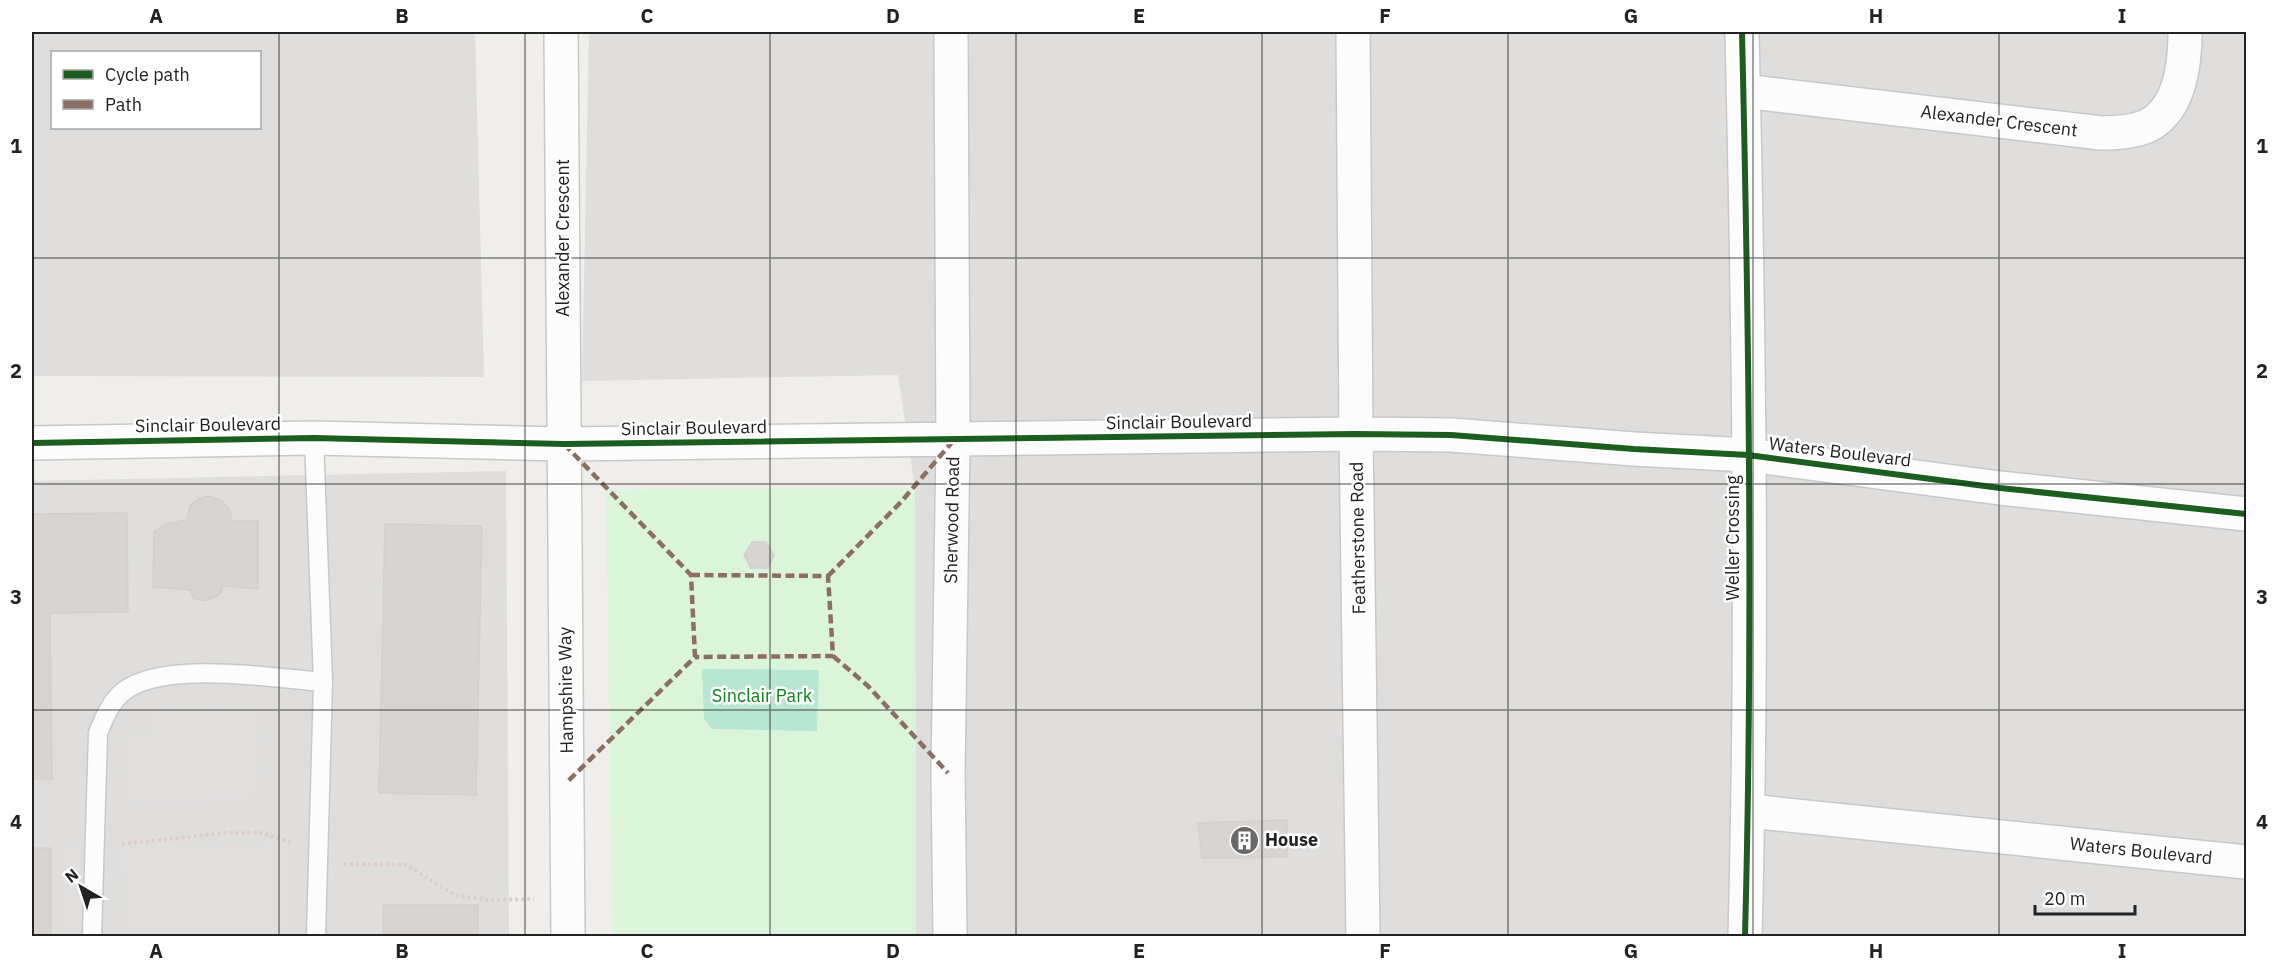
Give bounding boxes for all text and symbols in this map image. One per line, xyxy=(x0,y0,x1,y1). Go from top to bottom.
text: A xyxy=(149,2,163,29)
text: B xyxy=(395,2,409,29)
text: C xyxy=(640,2,654,29)
text: D xyxy=(886,2,900,29)
text: E xyxy=(1133,2,1145,29)
text: F xyxy=(1379,2,1391,29)
text: G xyxy=(1624,2,1638,29)
text: H xyxy=(1869,2,1883,29)
text: I xyxy=(2118,2,2126,29)
legend xyxy=(51,51,261,129)
text: Cycle path xyxy=(105,63,190,86)
text: Path xyxy=(105,93,142,116)
street label: Alexander Crescent xyxy=(1919,99,2079,142)
text: 1 xyxy=(10,132,22,159)
text: 1 xyxy=(2256,132,2268,159)
street label: Alexander Crescent xyxy=(551,159,574,317)
text: 2 xyxy=(10,357,22,384)
text: 2 xyxy=(2256,357,2268,384)
street label: Sinclair Boulevard xyxy=(1106,409,1252,434)
street label: Sinclair Boulevard xyxy=(135,412,281,437)
street label: Sinclair Boulevard xyxy=(621,415,767,440)
street label: Waters Boulevard xyxy=(1768,431,1913,472)
street label: Sherwood Road xyxy=(939,456,964,584)
street label: Featherstone Road xyxy=(1345,461,1370,615)
street label: Weller Crossing xyxy=(1721,475,1744,601)
text: 3 xyxy=(10,583,22,610)
text: 3 xyxy=(2256,583,2268,610)
street label: Hampshire Way xyxy=(553,626,578,754)
park label: Sinclair Park xyxy=(712,684,813,707)
text: 4 xyxy=(10,808,22,835)
text: 4 xyxy=(2256,808,2268,835)
building icon: House xyxy=(1228,824,1260,856)
place label: House xyxy=(1265,828,1318,851)
street label: Waters Boulevard xyxy=(2069,832,2213,869)
north arrow xyxy=(51,857,111,917)
text: N xyxy=(61,864,82,887)
scale bar xyxy=(2035,878,2136,916)
text: 20 m xyxy=(2044,887,2086,910)
text: A xyxy=(149,937,163,964)
text: B xyxy=(395,937,409,964)
text: C xyxy=(640,937,654,964)
text: D xyxy=(886,937,900,964)
text: E xyxy=(1133,937,1145,964)
text: F xyxy=(1379,937,1391,964)
text: G xyxy=(1624,937,1638,964)
text: H xyxy=(1869,937,1883,964)
text: I xyxy=(2118,937,2126,964)

